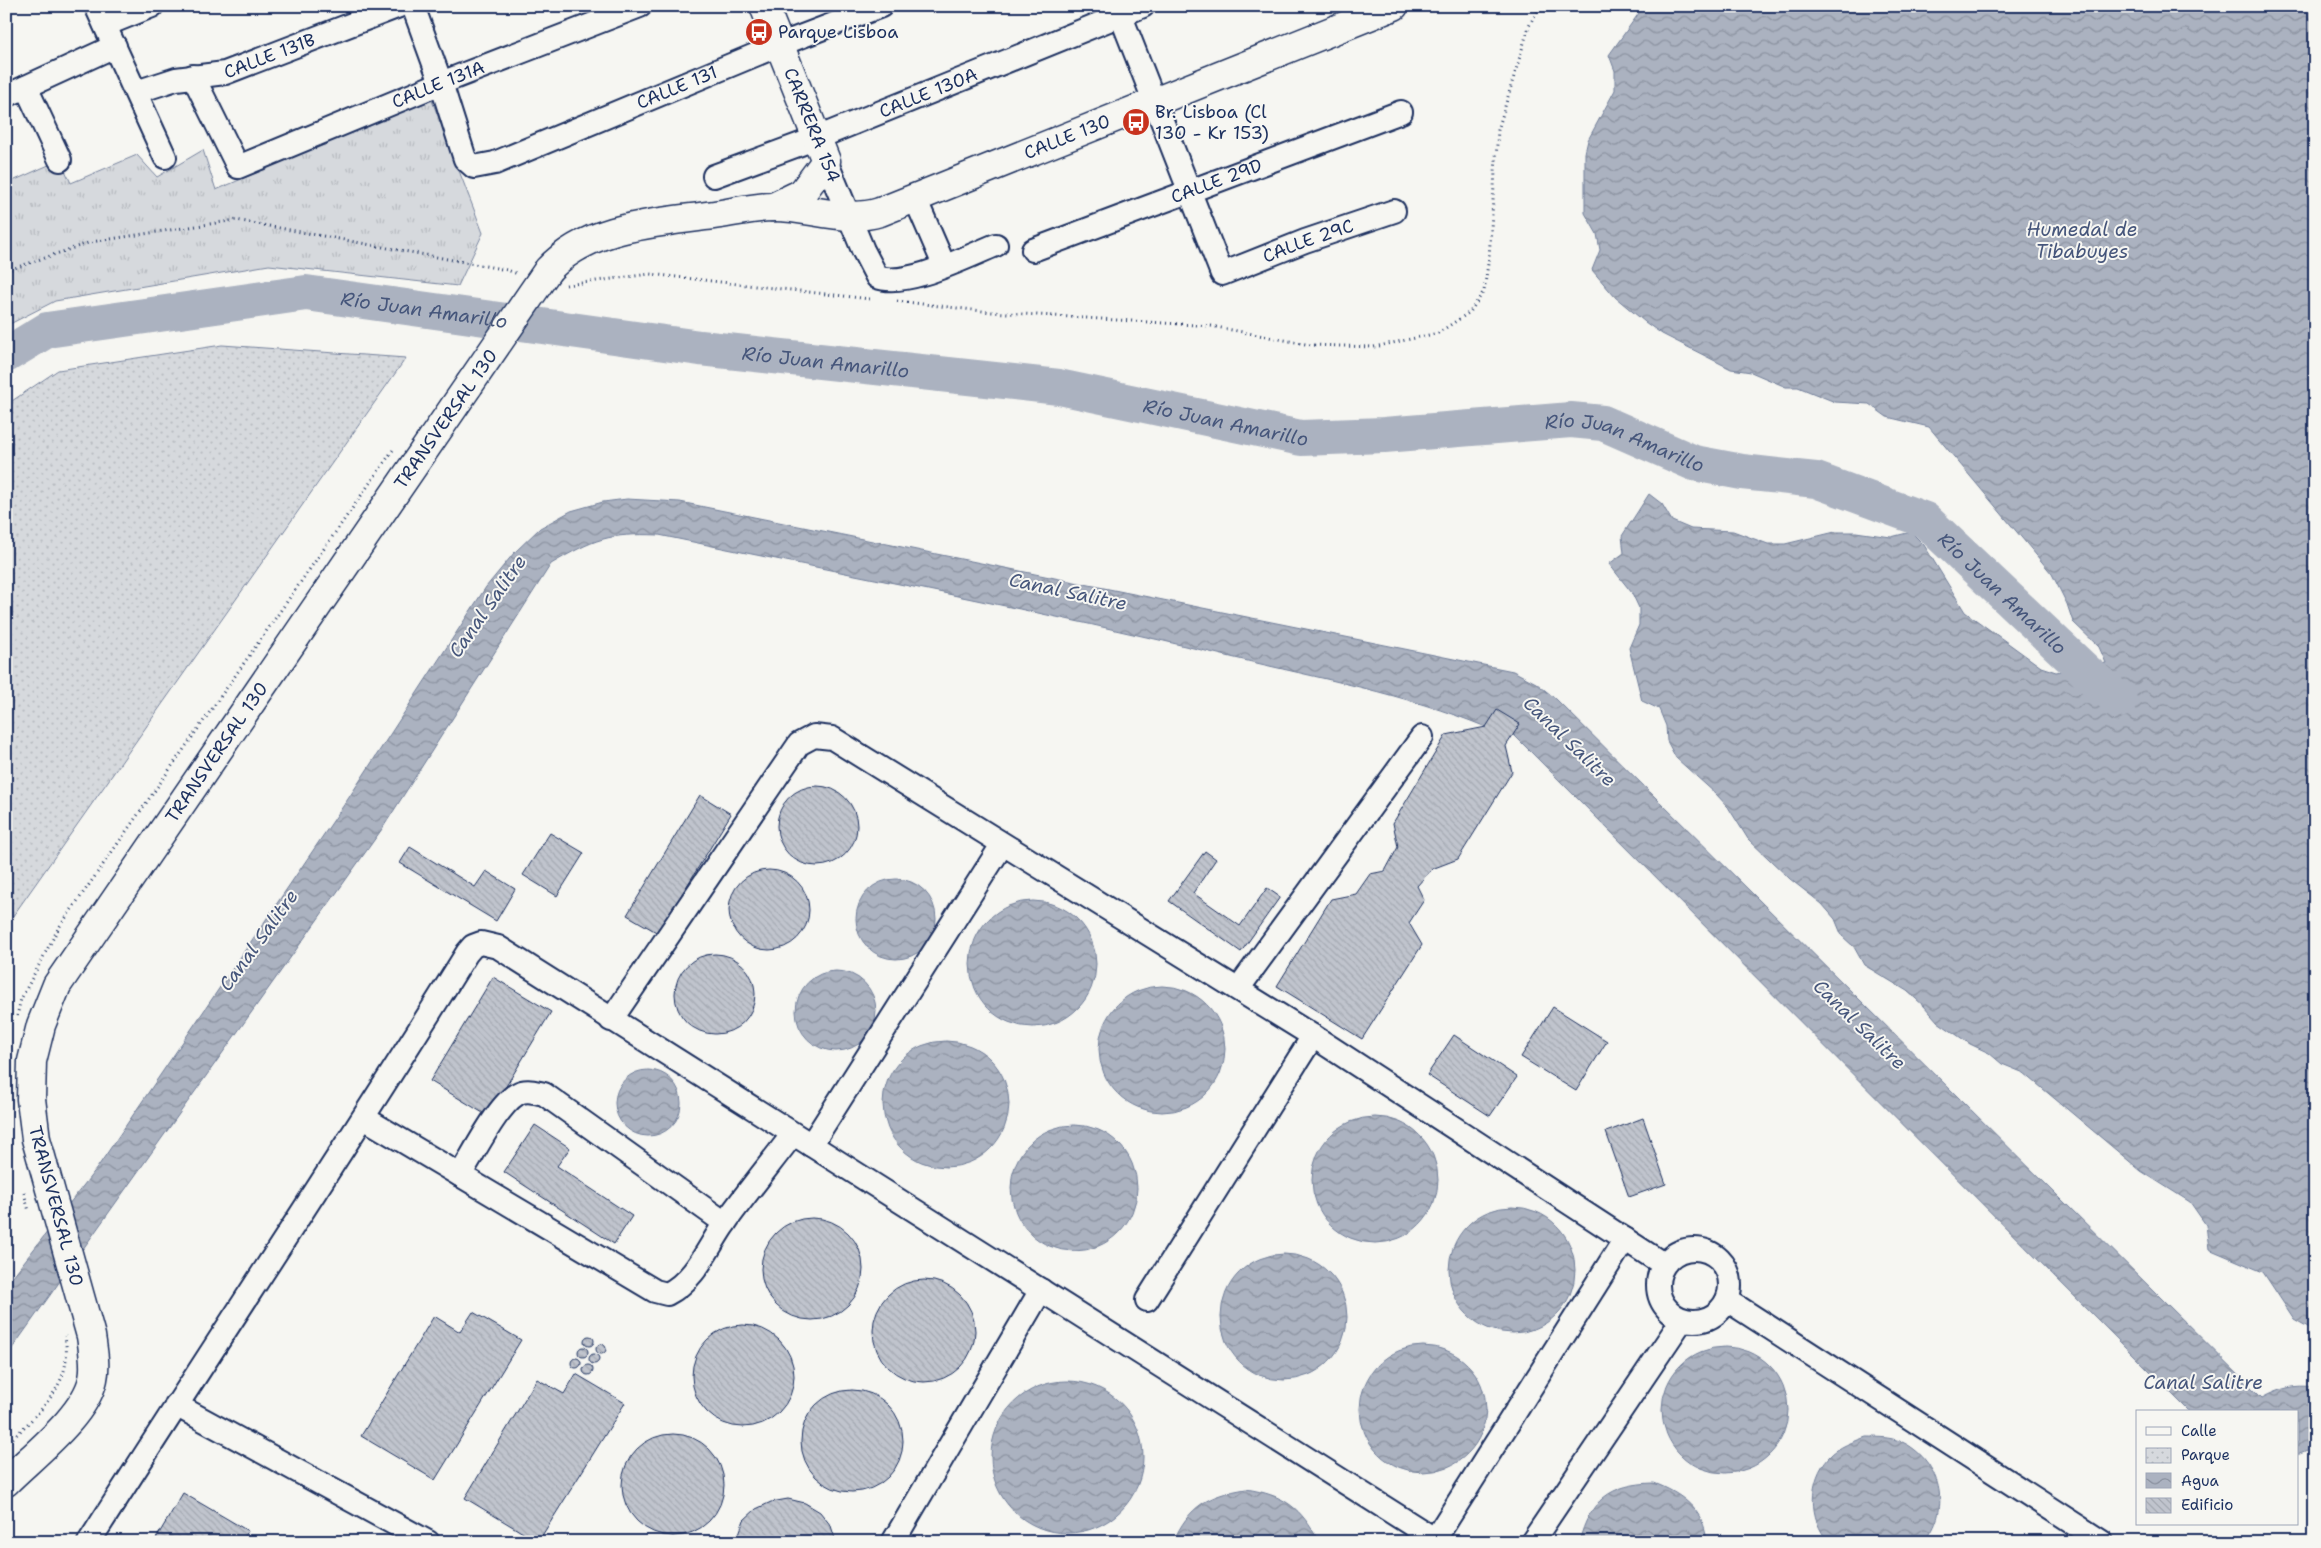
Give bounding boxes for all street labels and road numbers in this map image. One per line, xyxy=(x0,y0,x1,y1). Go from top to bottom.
street label: CALLE 131B xyxy=(220,27,319,84)
street label: CALLE 131A xyxy=(388,55,488,114)
street label: CALLE 131 xyxy=(633,60,721,115)
street label: CALLE 130A xyxy=(876,62,981,124)
street label: CARRERA 154 xyxy=(778,64,846,186)
street label: CALLE 130 xyxy=(1020,109,1114,165)
street label: CALLE 29D xyxy=(1167,153,1266,209)
street label: CALLE 29C xyxy=(1259,214,1357,269)
street label: TRANSVERSAL 130 xyxy=(389,344,503,494)
street label: TRANSVERSAL 130 xyxy=(160,677,273,827)
street label: TRANSVERSAL 130 xyxy=(23,1123,89,1289)

